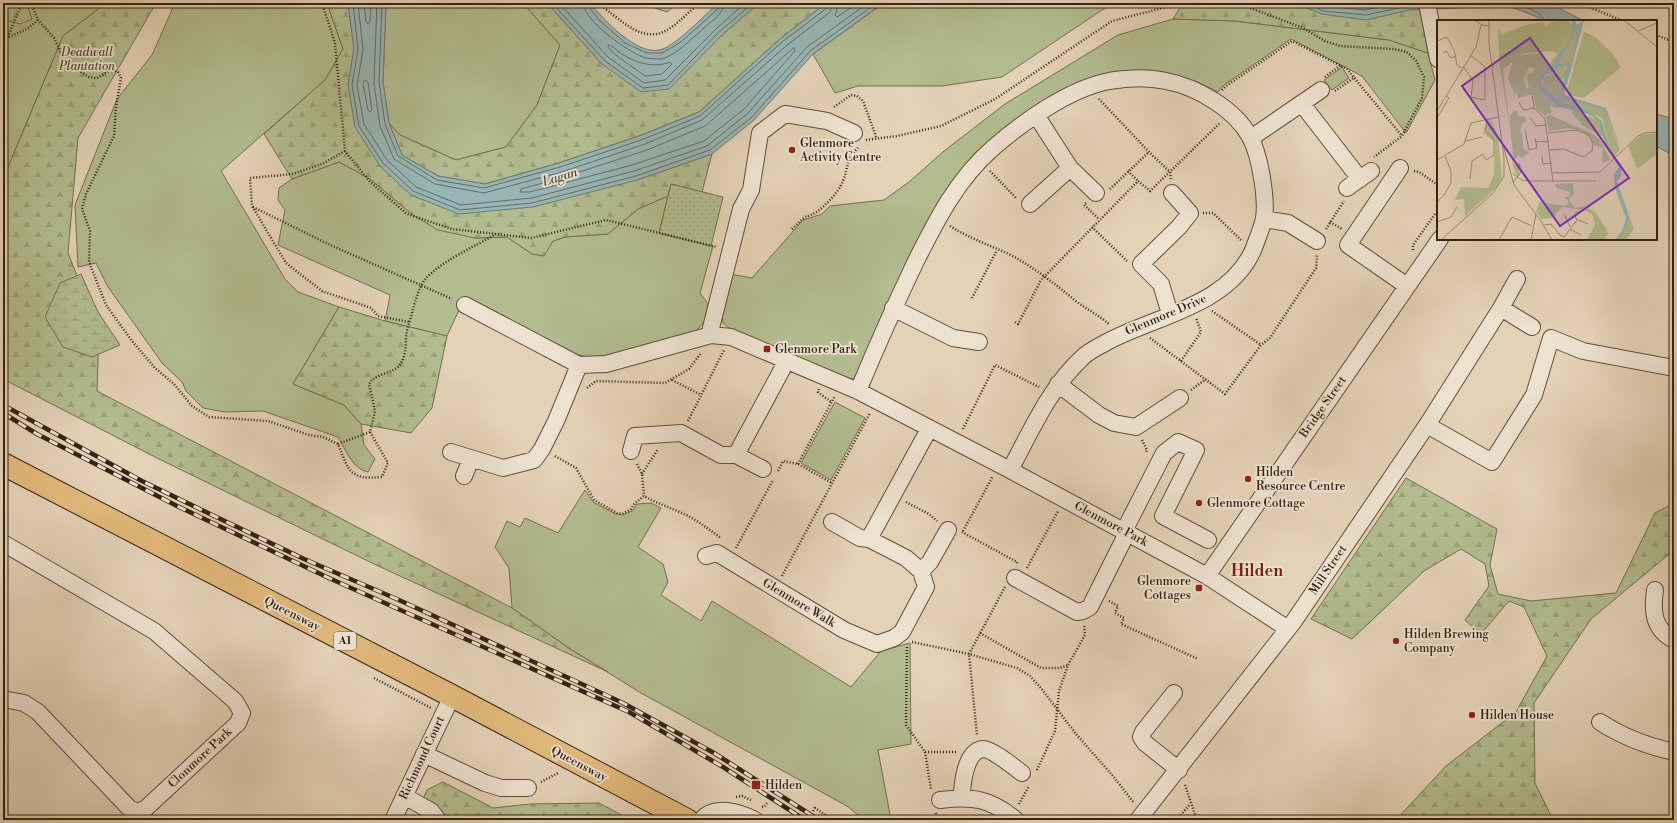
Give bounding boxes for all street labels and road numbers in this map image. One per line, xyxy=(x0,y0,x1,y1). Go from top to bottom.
street label: Glenmore Drive xyxy=(1123,291,1209,339)
street label: Bridge Street xyxy=(1296,373,1350,442)
street label: Glenmore Park xyxy=(1072,498,1151,550)
street label: Mill Street xyxy=(1306,542,1350,598)
street label: Glenmore Walk xyxy=(760,575,839,631)
street label: Queensway xyxy=(261,593,323,635)
road number: A1 xyxy=(334,632,356,650)
street label: Richmond Court xyxy=(396,713,448,802)
street label: Clonmore Park xyxy=(165,724,235,791)
street label: Queensway xyxy=(548,743,610,785)

